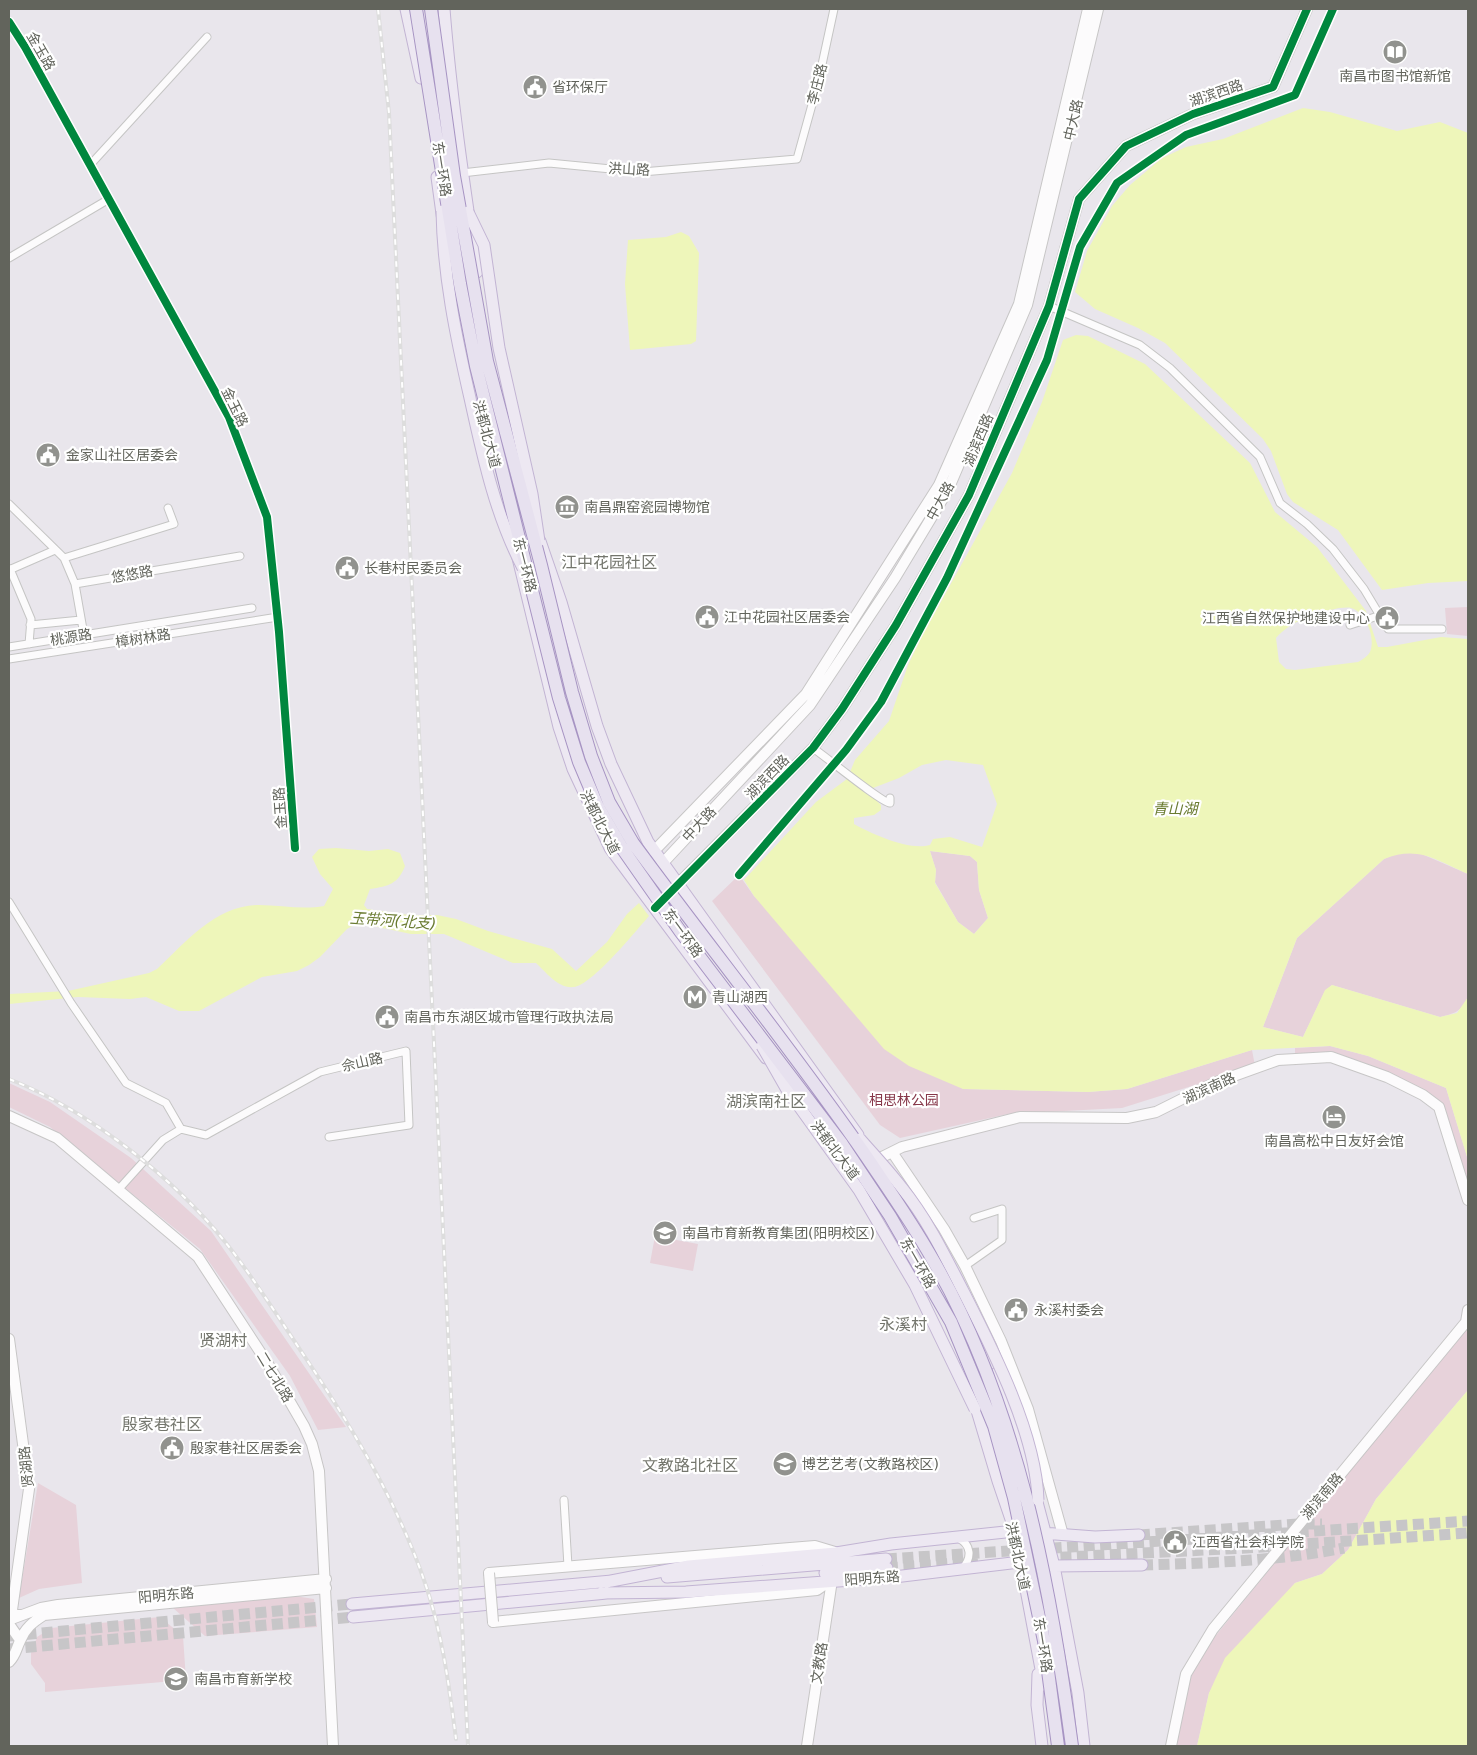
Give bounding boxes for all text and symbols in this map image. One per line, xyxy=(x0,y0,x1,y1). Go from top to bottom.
street label: 金玉路 xyxy=(24,29,58,73)
library icon: 南昌市图书馆新馆 xyxy=(1382,39,1408,65)
street label: 李庄路 xyxy=(804,62,830,106)
place label: 南昌市图书馆新馆 xyxy=(1339,68,1451,84)
public building icon: 省环保厅 xyxy=(522,74,548,100)
street label: 湖滨西路 xyxy=(1187,76,1245,110)
place label: 省环保厅 xyxy=(552,79,608,95)
street label: 中大路 xyxy=(1060,98,1086,142)
street label: 东一环路 xyxy=(430,140,454,198)
street label: 洪山路 xyxy=(608,160,650,178)
street label: 金玉路 xyxy=(219,385,251,429)
street label: 洪都北大道 xyxy=(470,398,504,470)
street label: 湖滨西路 xyxy=(960,411,996,469)
public building icon: 金家山社区居委会 xyxy=(35,442,61,468)
place label: 金家山社区居委会 xyxy=(66,447,178,463)
street label: 中大路 xyxy=(923,479,957,523)
museum icon: 南昌鼎窑瓷园博物馆 xyxy=(554,494,580,520)
place label: 南昌鼎窑瓷园博物馆 xyxy=(584,499,710,515)
street label: 东一环路 xyxy=(510,536,540,594)
district label: 江中花园社区 xyxy=(561,553,657,572)
public building icon: 长巷村民委员会 xyxy=(334,555,360,581)
place label: 长巷村民委员会 xyxy=(364,560,462,576)
street label: 悠悠路 xyxy=(110,562,154,586)
public building icon: 江中花园社区居委会 xyxy=(694,604,720,630)
public building icon: 江西省自然保护地建设中心 xyxy=(1374,605,1400,631)
place label: 江中花园社区居委会 xyxy=(724,609,850,625)
place label: 江西省自然保护地建设中心 xyxy=(1202,610,1370,626)
street label: 桃源路 xyxy=(49,626,93,648)
street label: 樟树林路 xyxy=(114,626,172,650)
street label: 湖滨西路 xyxy=(742,751,792,803)
street label: 金玉路 xyxy=(271,786,289,830)
street label: 洪都北大道 xyxy=(577,787,623,857)
water label: 青山湖 xyxy=(1152,800,1199,818)
street label: 中大路 xyxy=(679,803,719,845)
street label: 东一环路 xyxy=(660,906,706,960)
water label: 玉带河(北支) xyxy=(349,909,437,933)
metro station icon: 青山湖西 xyxy=(682,984,708,1010)
place label: 青山湖西 xyxy=(712,989,768,1005)
public building icon: 南昌市东湖区城市管理行政执法局 xyxy=(374,1004,400,1030)
place label: 南昌市东湖区城市管理行政执法局 xyxy=(404,1009,614,1025)
street label: 佘山路 xyxy=(340,1049,384,1075)
street label: 湖滨南路 xyxy=(1180,1069,1238,1107)
district label: 湖滨南社区 xyxy=(726,1092,806,1111)
park label: 相思林公园 xyxy=(869,1092,939,1108)
hotel icon: 南昌高松中日友好会馆 xyxy=(1321,1104,1347,1130)
street label: 洪都北大道 xyxy=(808,1117,862,1183)
place label: 南昌高松中日友好会馆 xyxy=(1264,1133,1404,1149)
school or university icon: 南昌市育新教育集团(阳明校区) xyxy=(652,1220,678,1246)
place label: 南昌市育新教育集团(阳明校区) xyxy=(682,1225,875,1241)
street label: 东一环路 xyxy=(897,1235,939,1291)
public building icon: 永溪村委会 xyxy=(1003,1297,1029,1323)
place label: 永溪村委会 xyxy=(1034,1302,1104,1318)
district label: 永溪村 xyxy=(879,1315,927,1334)
district label: 贤湖村 xyxy=(199,1331,247,1350)
street label: 二七北路 xyxy=(254,1349,296,1405)
district label: 殷家巷社区 xyxy=(122,1415,202,1434)
public building icon: 殷家巷社区居委会 xyxy=(159,1435,185,1461)
place label: 殷家巷社区居委会 xyxy=(190,1440,302,1456)
street label: 贤湖路 xyxy=(16,1445,36,1489)
school or university icon: 博艺艺考(文教路校区) xyxy=(772,1451,798,1477)
district label: 文教路北社区 xyxy=(642,1456,738,1475)
place label: 博艺艺考(文教路校区) xyxy=(802,1456,939,1472)
street label: 湖滨南路 xyxy=(1298,1469,1346,1523)
street label: 洪都北大道 xyxy=(1003,1520,1033,1592)
public building icon: 江西省社会科学院 xyxy=(1162,1529,1188,1555)
place label: 江西省社会科学院 xyxy=(1192,1534,1304,1550)
street label: 阳明东路 xyxy=(844,1568,900,1588)
street label: 阳明东路 xyxy=(137,1585,195,1605)
street label: 东一环路 xyxy=(1031,1616,1055,1674)
street label: 文教路 xyxy=(808,1641,830,1685)
school or university icon: 南昌市育新学校 xyxy=(163,1666,189,1692)
place label: 南昌市育新学校 xyxy=(194,1671,292,1687)

